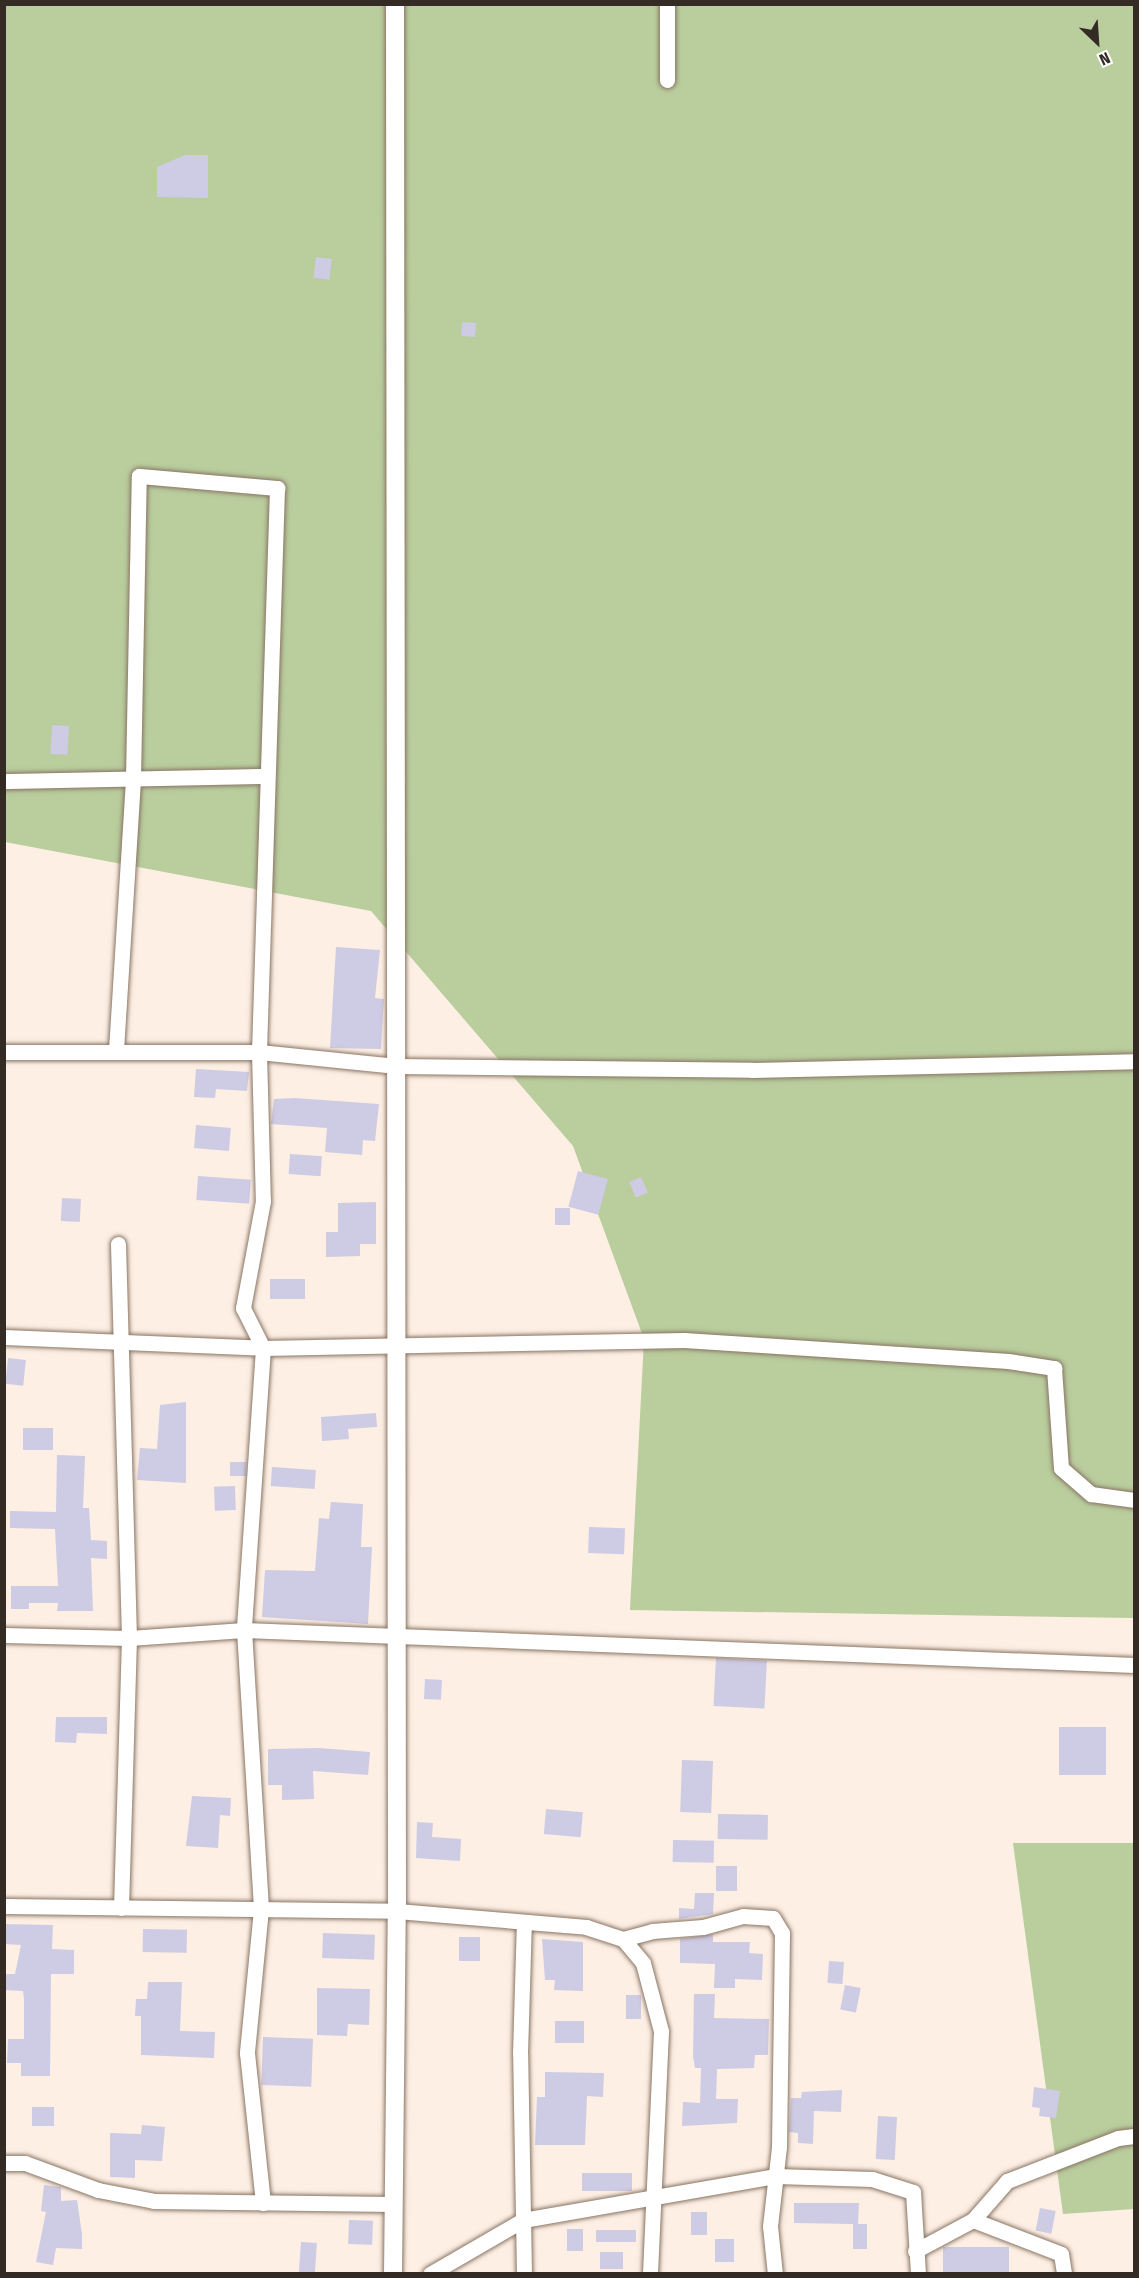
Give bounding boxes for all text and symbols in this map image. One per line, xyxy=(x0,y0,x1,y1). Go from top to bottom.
north arrow xyxy=(1067,12,1127,72)
text: N xyxy=(1096,48,1113,69)

